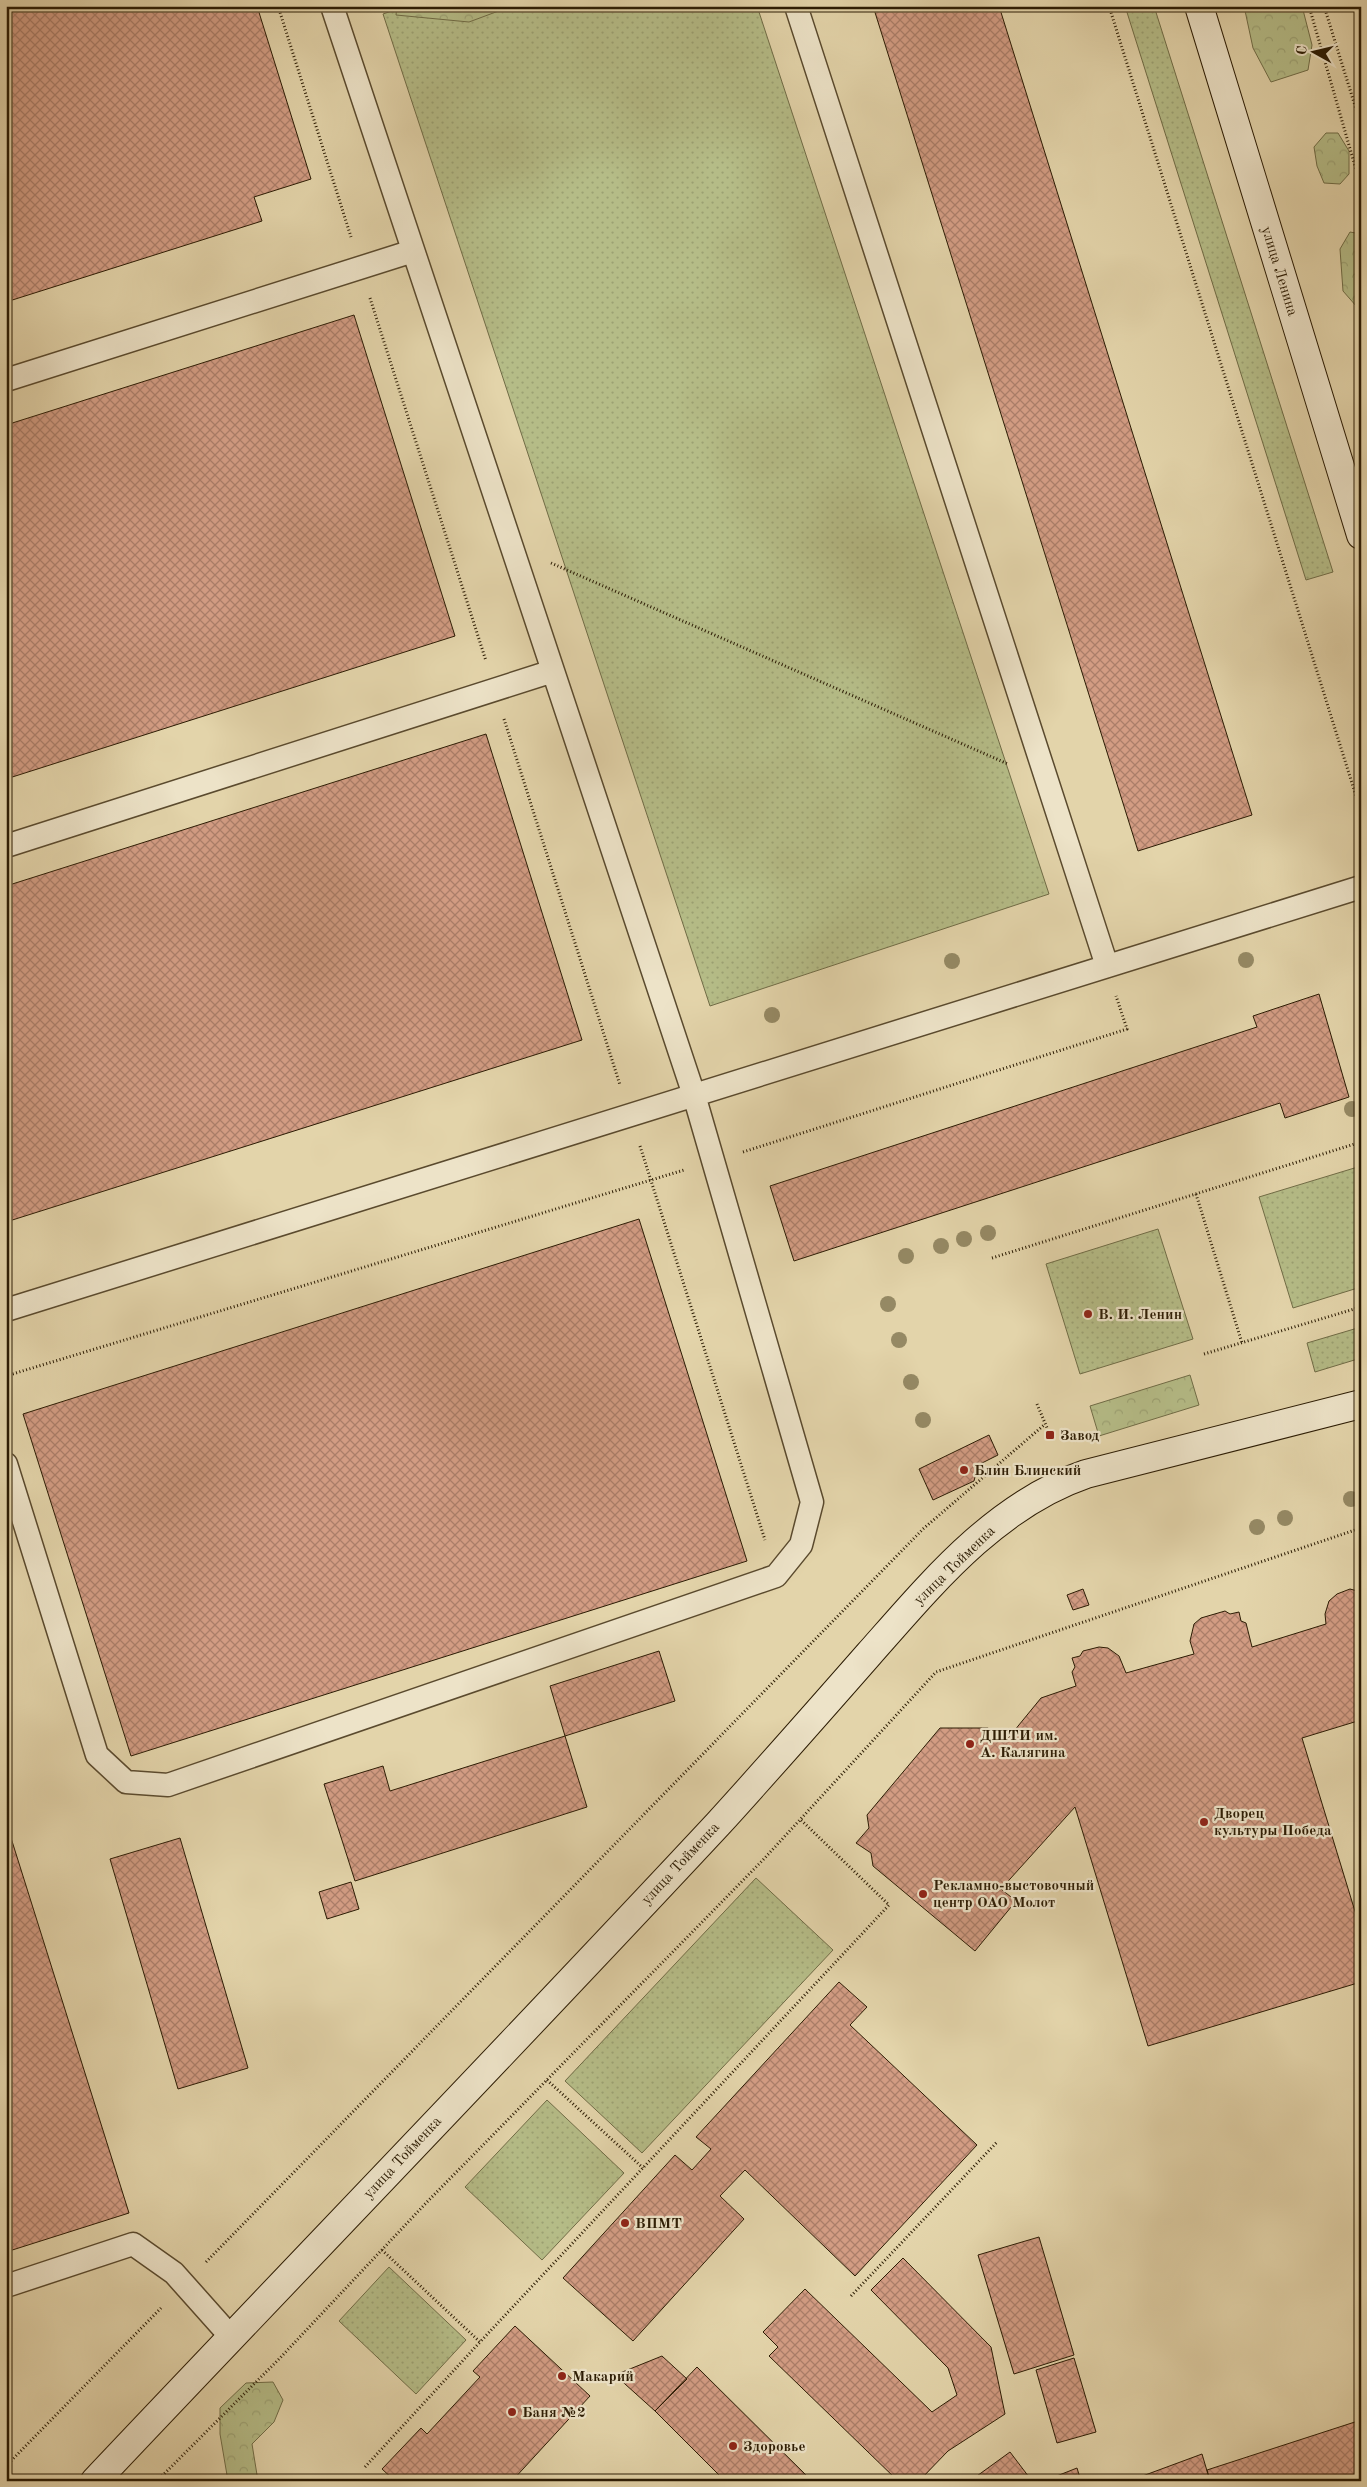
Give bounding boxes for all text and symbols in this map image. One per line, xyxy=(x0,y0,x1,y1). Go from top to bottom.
north arrow xyxy=(1290,28,1340,78)
text: С xyxy=(1295,45,1310,56)
street label: улица Ленина xyxy=(1258,225,1300,319)
marker: В. И. Ленин xyxy=(1082,1308,1094,1320)
place label: В. И. Ленин xyxy=(1098,1308,1182,1323)
marker: Завод xyxy=(1044,1429,1056,1441)
place label: Завод xyxy=(1060,1429,1100,1444)
marker: Блин Блинский xyxy=(958,1464,970,1476)
place label: Блин Блинский xyxy=(974,1464,1081,1479)
street label: улица Тойменка xyxy=(912,1523,999,1608)
place label: ДШТИ им. А. Калягина xyxy=(980,1729,1066,1761)
marker: ДШТИ им. А. Калягина xyxy=(964,1738,976,1750)
place label: Дворец культуры Победа xyxy=(1214,1807,1332,1839)
marker: Дворец культуры Победа xyxy=(1198,1816,1210,1828)
street label: улица Тойменка xyxy=(639,1820,723,1908)
place label: Рекламно-выстовочный центр ОАО Молот xyxy=(933,1879,1094,1911)
marker: Рекламно-выстовочный центр ОАО Молот xyxy=(917,1888,929,1900)
street label: улица Тойменка xyxy=(361,2114,445,2202)
marker: ВПМТ xyxy=(619,2217,631,2229)
place label: ВПМТ xyxy=(635,2217,682,2232)
marker: Макарий xyxy=(556,2370,568,2382)
place label: Макарий xyxy=(572,2370,634,2385)
marker: Баня №2 xyxy=(506,2406,518,2418)
place label: Баня №2 xyxy=(522,2406,586,2421)
marker: Здоровье xyxy=(727,2440,739,2452)
place label: Здоровье xyxy=(743,2440,805,2455)

